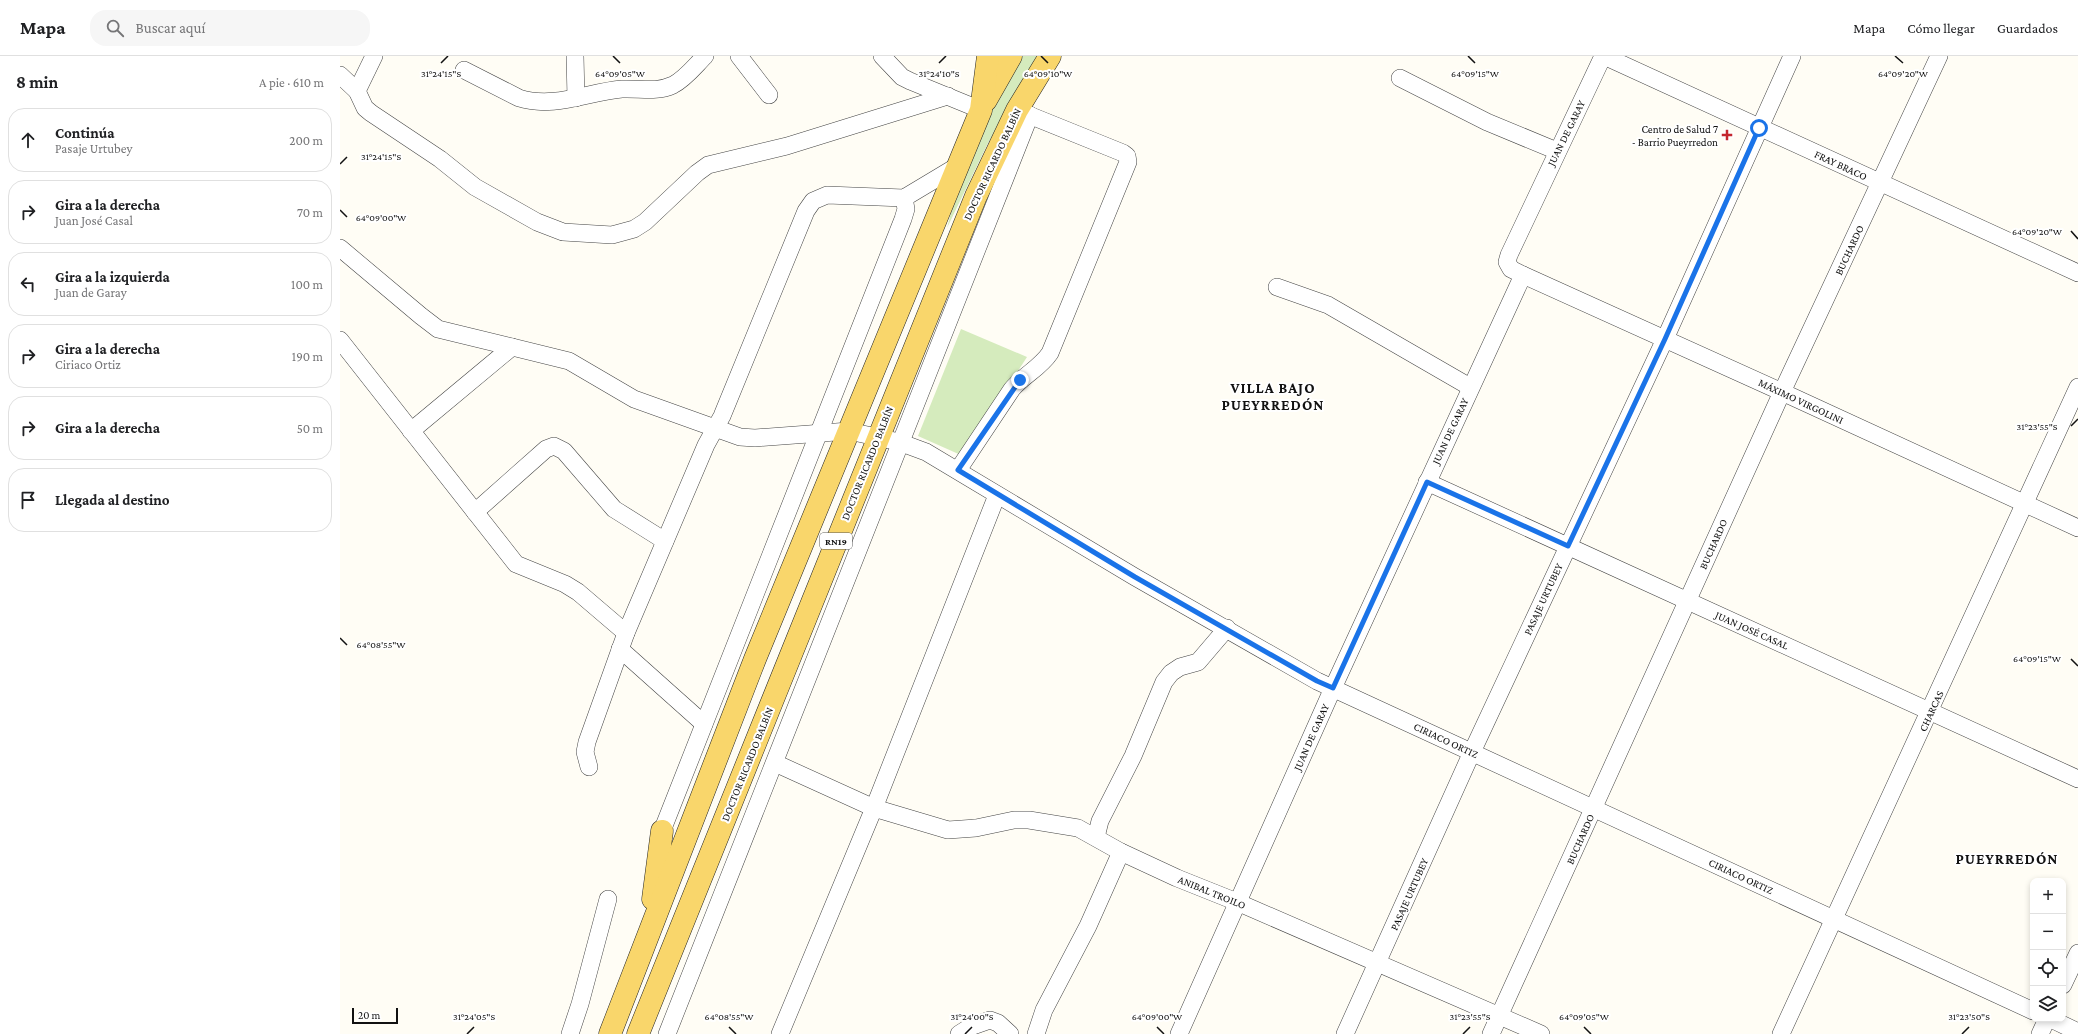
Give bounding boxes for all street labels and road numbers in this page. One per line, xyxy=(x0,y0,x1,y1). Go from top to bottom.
street label: JUAN DE GARAY xyxy=(1544,98,1588,169)
street label: DOCTOR RICARDO BALBÍN xyxy=(961,106,1023,222)
street label: FRAY BRACO xyxy=(1813,148,1869,182)
street label: BUCHARDO xyxy=(1832,223,1866,277)
street label: MÁXIMO VIRGOLINI xyxy=(1757,376,1845,426)
street label: JUAN DE GARAY xyxy=(1429,396,1472,467)
street label: DOCTOR RICARDO BALBÍN xyxy=(839,404,895,522)
street label: BUCHARDO xyxy=(1697,517,1729,571)
road number: RN19 xyxy=(820,533,852,549)
street label: PASAJE URTUBEY xyxy=(1521,561,1566,637)
street label: JUAN JOSÉ CASAL xyxy=(1712,608,1791,653)
street label: CHARCAS xyxy=(1916,689,1946,733)
street label: JUAN DE GARAY xyxy=(1291,702,1332,774)
street label: DOCTOR RICARDO BALBÍN xyxy=(719,705,775,823)
street label: CIRIACO ORTIZ xyxy=(1412,720,1480,760)
street label: BUCHARDO xyxy=(1564,812,1596,866)
street label: PASAJE URTUBEY xyxy=(1388,856,1431,932)
street label: CIRIACO ORTIZ xyxy=(1707,856,1775,896)
street label: ANIBAL TROILO xyxy=(1176,873,1248,911)

